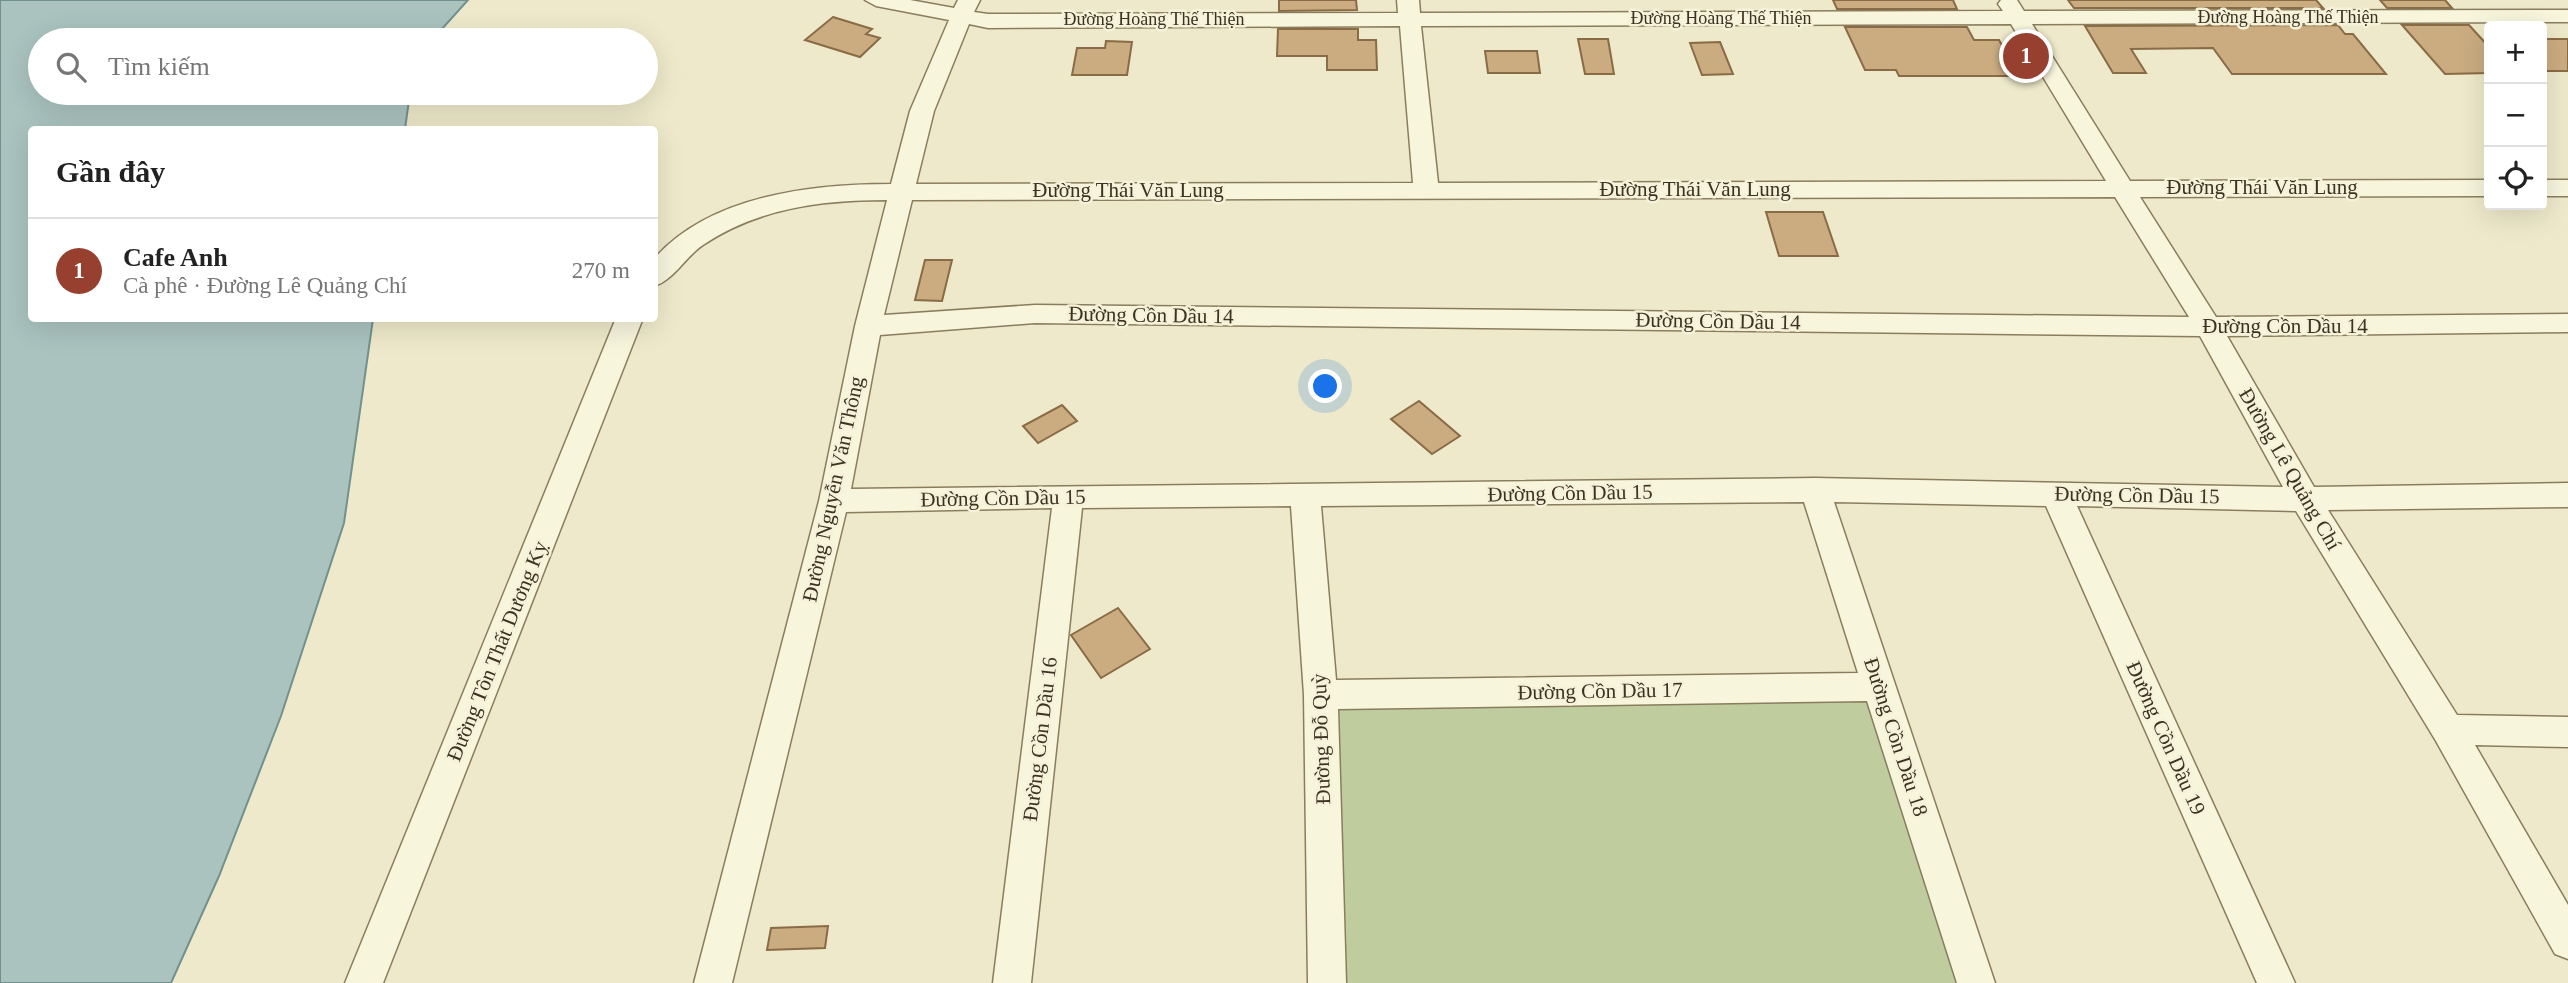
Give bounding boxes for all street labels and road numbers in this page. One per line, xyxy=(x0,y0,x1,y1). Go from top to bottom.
street label: Đường Hoàng Thế Thiện xyxy=(2197,7,2379,27)
street label: Đường Hoàng Thế Thiện xyxy=(1630,8,1812,28)
street label: Đường Hoàng Thế Thiện xyxy=(1063,9,1245,29)
street label: Đường Thái Văn Lung xyxy=(2166,175,2358,199)
street label: Đường Thái Văn Lung xyxy=(1599,177,1791,201)
street label: Đường Thái Văn Lung xyxy=(1032,178,1224,202)
street label: Đường Cồn Dầu 14 xyxy=(1068,302,1234,328)
street label: Đường Cồn Dầu 14 xyxy=(1635,308,1801,334)
street label: Đường Cồn Dầu 14 xyxy=(2202,314,2368,338)
street label: Đường Nguyễn Văn Thông xyxy=(797,374,869,604)
street label: Đường Lê Quảng Chí xyxy=(2234,384,2346,554)
street label: Đường Cồn Dầu 15 xyxy=(1487,480,1653,506)
street label: Đường Cồn Dầu 15 xyxy=(2054,482,2220,508)
street label: Đường Cồn Dầu 15 xyxy=(920,485,1086,511)
street label: Đường Tôn Thất Dương Kỵ xyxy=(442,537,552,765)
street label: Đường Cồn Dầu 16 xyxy=(1018,655,1062,823)
street label: Đường Cồn Dầu 18 xyxy=(1859,655,1933,819)
street label: Đường Cồn Dầu 19 xyxy=(2121,658,2211,818)
street label: Đường Đỗ Quỳ xyxy=(1307,673,1335,805)
street label: Đường Cồn Dầu 17 xyxy=(1517,678,1683,704)

